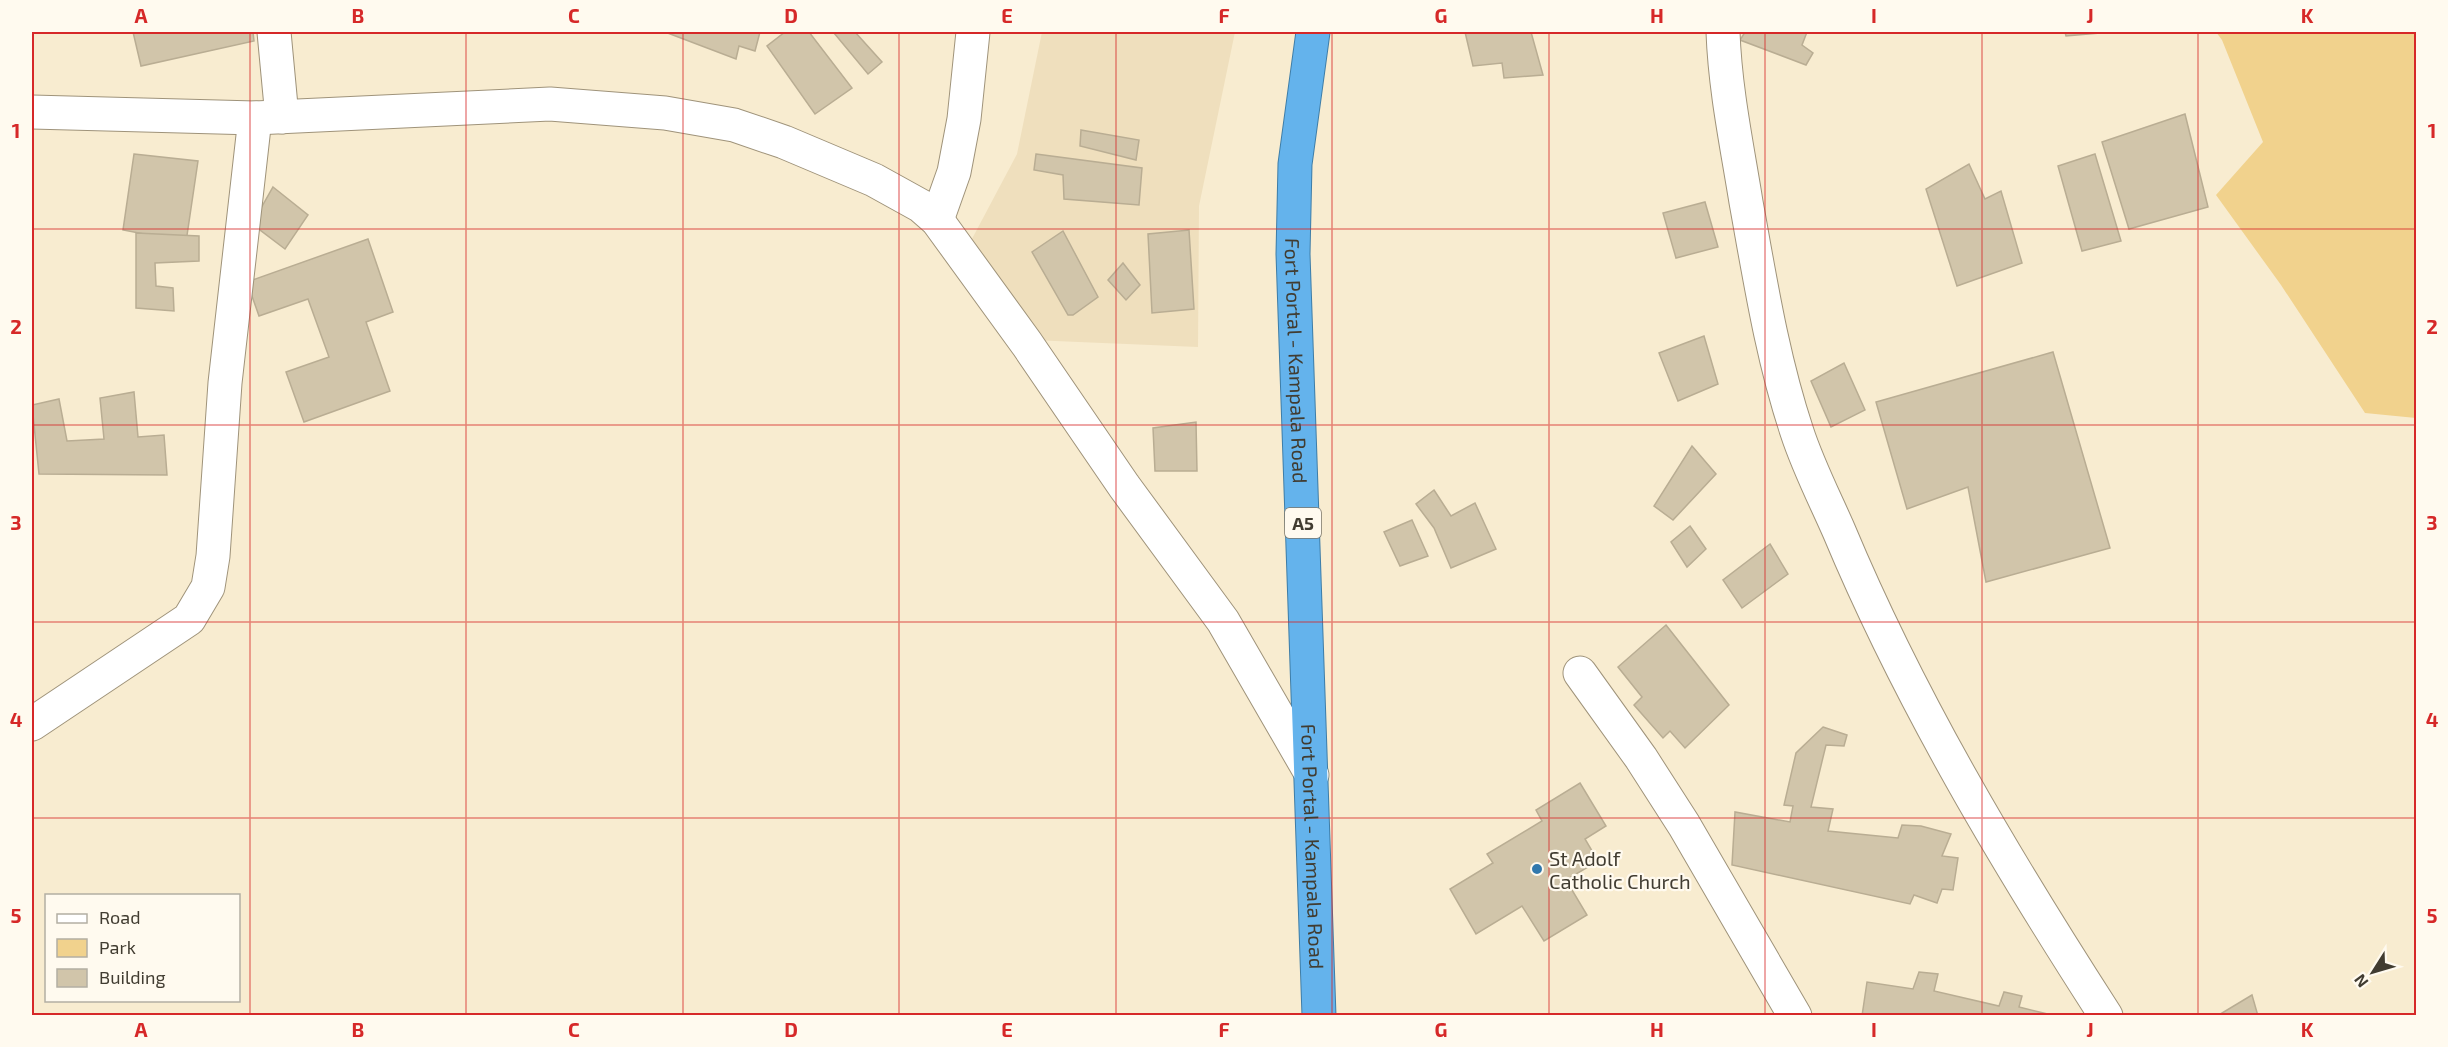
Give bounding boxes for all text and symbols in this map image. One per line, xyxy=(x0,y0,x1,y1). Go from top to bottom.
text: A xyxy=(134,3,148,27)
text: B xyxy=(352,3,364,27)
text: C xyxy=(568,3,580,27)
text: D xyxy=(784,3,798,27)
text: E xyxy=(1001,3,1013,27)
text: F xyxy=(1218,3,1230,27)
text: G xyxy=(1435,3,1447,27)
text: H xyxy=(1650,3,1664,27)
text: I xyxy=(1871,3,1877,27)
text: J xyxy=(2086,3,2094,27)
text: K xyxy=(2301,3,2314,27)
text: 1 xyxy=(12,118,20,142)
text: 1 xyxy=(2428,118,2436,142)
street label: Fort Portal - Kampala Road xyxy=(1281,238,1313,484)
text: 2 xyxy=(10,314,22,338)
text: 2 xyxy=(2426,314,2438,338)
road number: A5 xyxy=(1285,508,1321,538)
text: 3 xyxy=(10,510,22,534)
text: 3 xyxy=(2426,510,2438,534)
text: 4 xyxy=(10,707,23,731)
text: 4 xyxy=(2426,707,2439,731)
street label: Fort Portal - Kampala Road xyxy=(1297,723,1329,969)
place label: St Adolf Catholic Church xyxy=(1549,846,1691,893)
marker: St Adolf Catholic Church xyxy=(1530,862,1544,876)
legend xyxy=(45,894,240,1002)
text: 5 xyxy=(10,903,22,927)
text: 5 xyxy=(2426,903,2438,927)
text: Road xyxy=(99,906,140,928)
text: Park xyxy=(99,936,136,958)
north arrow xyxy=(2343,942,2403,1002)
text: Building xyxy=(99,966,166,988)
text: N xyxy=(2350,971,2372,992)
text: A xyxy=(134,1017,148,1041)
text: B xyxy=(352,1017,364,1041)
text: C xyxy=(568,1017,580,1041)
text: D xyxy=(784,1017,798,1041)
text: E xyxy=(1001,1017,1013,1041)
text: F xyxy=(1218,1017,1230,1041)
text: G xyxy=(1435,1017,1447,1041)
text: H xyxy=(1650,1017,1664,1041)
text: I xyxy=(1871,1017,1877,1041)
text: J xyxy=(2086,1017,2094,1041)
text: K xyxy=(2301,1017,2314,1041)

